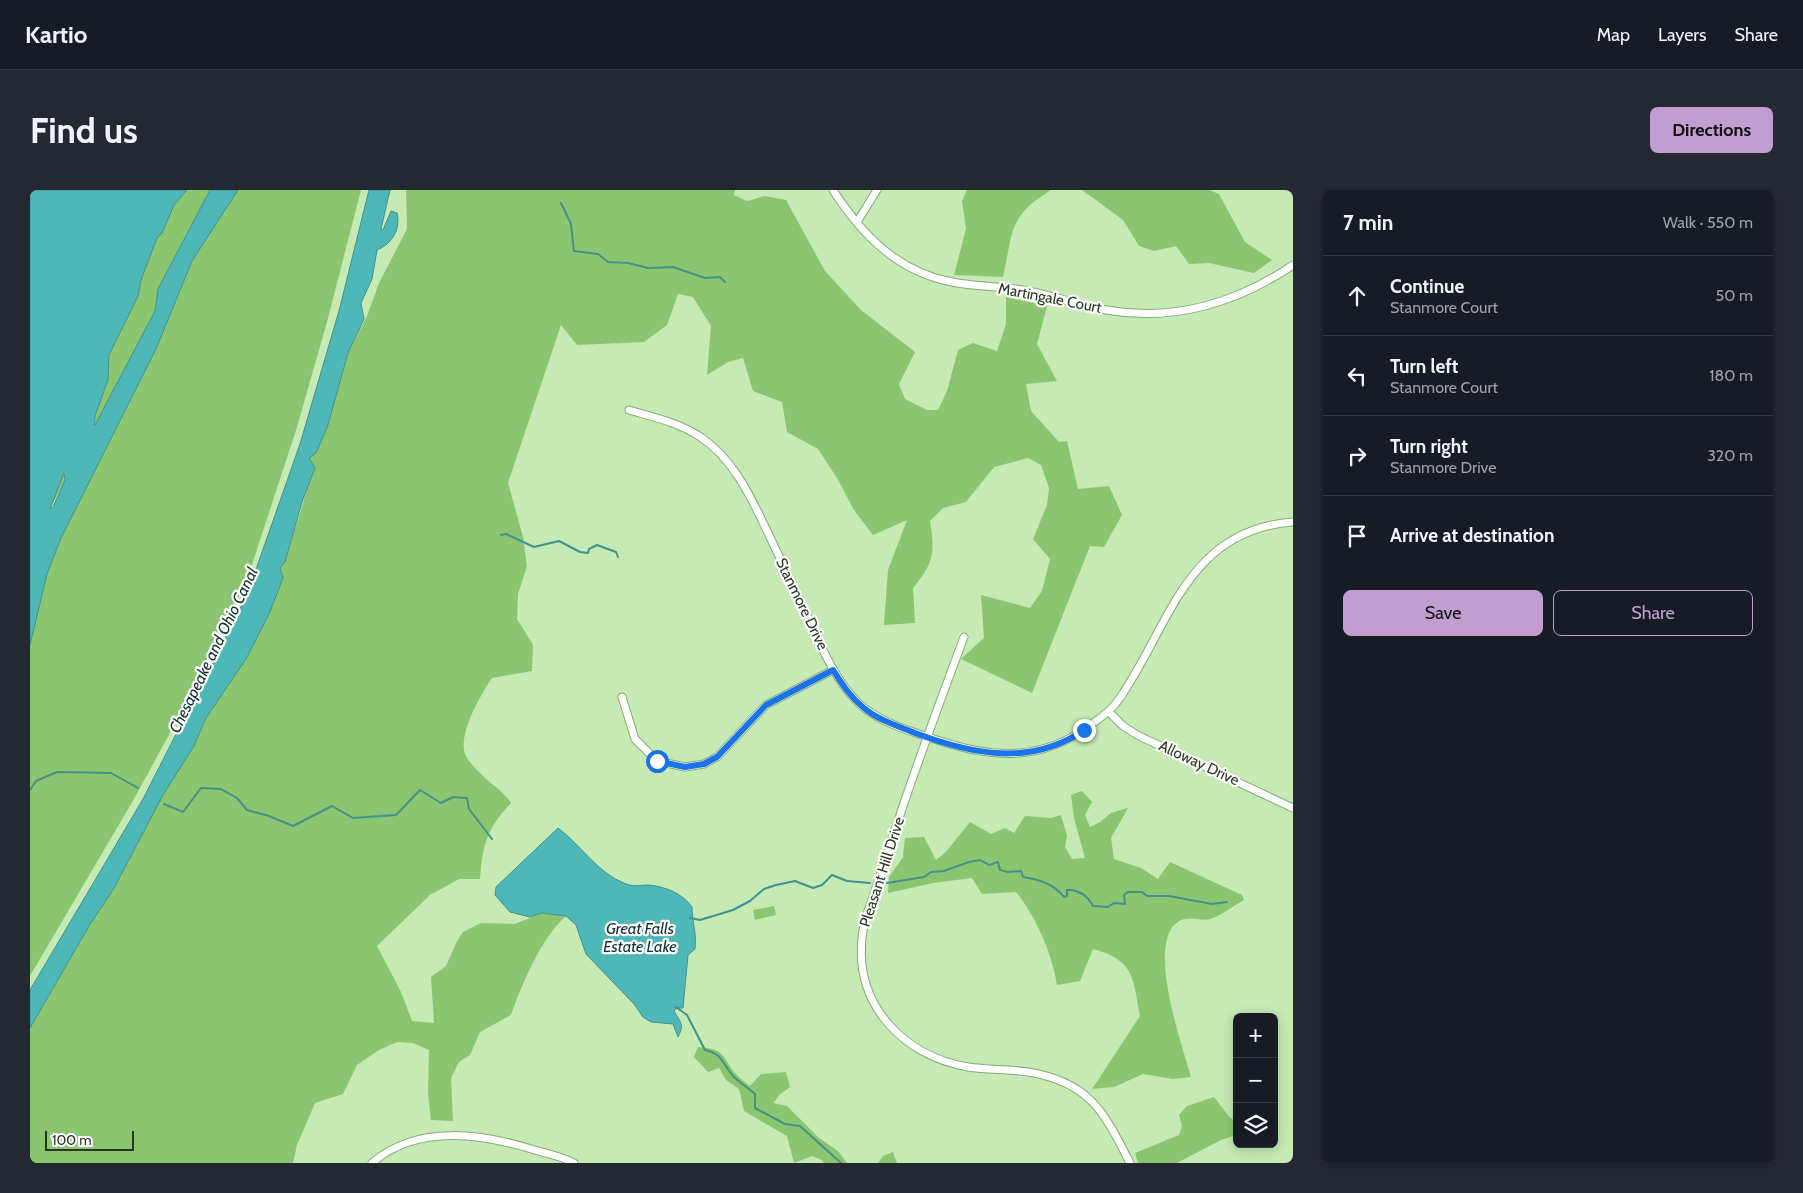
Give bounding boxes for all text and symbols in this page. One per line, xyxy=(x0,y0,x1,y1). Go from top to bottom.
text: Kartio xyxy=(25,20,88,49)
text: Map xyxy=(1597,24,1630,46)
text: Layers xyxy=(1658,24,1707,46)
text: Share xyxy=(1735,24,1778,46)
button: Directions xyxy=(1650,107,1773,153)
text: Find us xyxy=(30,109,138,152)
text: 7 min xyxy=(1343,210,1393,235)
text: Walk · 550 m xyxy=(1663,213,1753,232)
text: Continue xyxy=(1390,275,1464,298)
street label: Martingale Court xyxy=(997,279,1103,317)
icon: ahead xyxy=(1343,282,1371,310)
text: 50 m xyxy=(1716,286,1753,305)
text: Stanmore Court xyxy=(1390,298,1498,317)
text: Turn left xyxy=(1390,355,1458,378)
icon: left xyxy=(1343,362,1371,390)
text: 180 m xyxy=(1709,366,1753,385)
text: Stanmore Court xyxy=(1390,378,1498,397)
text: Turn right xyxy=(1390,435,1468,458)
icon: right xyxy=(1343,442,1371,470)
text: 320 m xyxy=(1707,446,1753,465)
text: Stanmore Drive xyxy=(1390,458,1496,477)
icon: arrive xyxy=(1343,522,1371,550)
text: Arrive at destination xyxy=(1390,524,1554,547)
street label: Stanmore Drive xyxy=(772,555,832,653)
water label: Chesapeake and Ohio Canal xyxy=(165,564,262,736)
button: Save xyxy=(1343,590,1543,636)
button: Share xyxy=(1553,590,1753,636)
route end xyxy=(1073,719,1096,742)
street label: Alloway Drive xyxy=(1156,737,1242,790)
route start xyxy=(646,750,669,773)
street label: Pleasant Hill Drive xyxy=(856,814,908,929)
water label: Great Falls Estate Lake xyxy=(603,919,677,956)
map controls xyxy=(1233,1013,1278,1148)
button: + xyxy=(1233,1013,1278,1058)
button: − xyxy=(1233,1058,1278,1103)
button: layers xyxy=(1233,1103,1278,1148)
scale bar xyxy=(45,1128,134,1151)
text: 100 m xyxy=(52,1131,92,1149)

